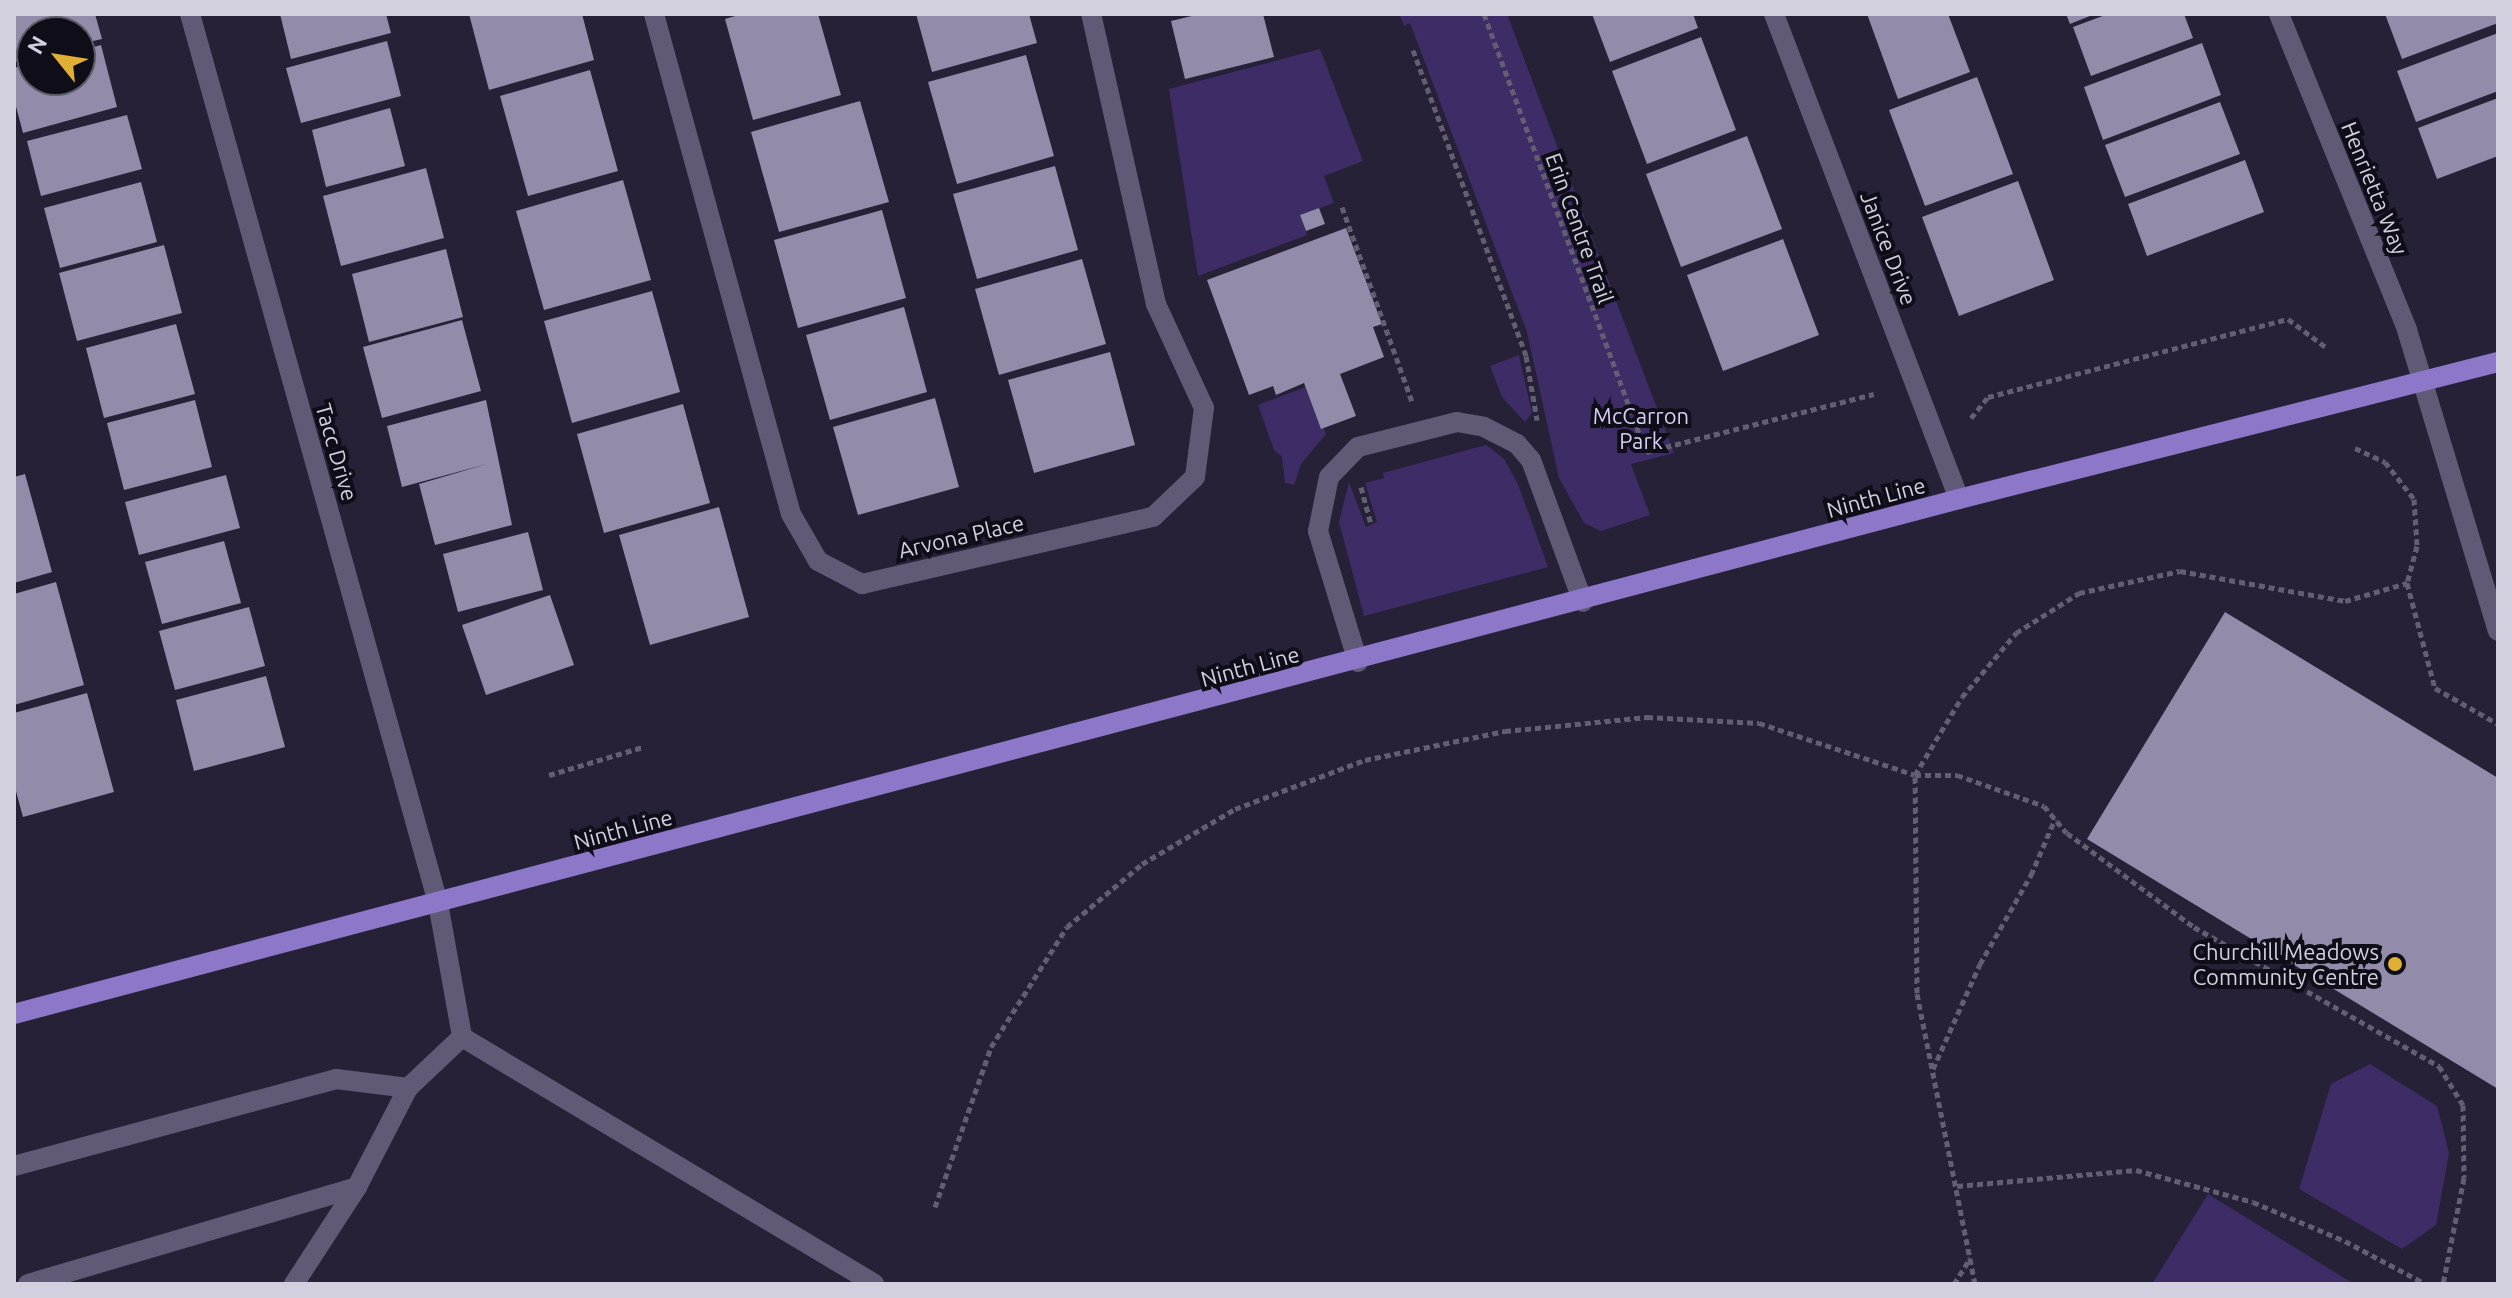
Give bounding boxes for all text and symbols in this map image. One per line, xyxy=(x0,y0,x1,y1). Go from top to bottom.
north arrow xyxy=(16,16,96,96)
text: N xyxy=(22,31,51,58)
street label: Henrietta Way xyxy=(2336,118,2414,258)
street label: Erin Centre Trail xyxy=(1541,149,1619,307)
street label: Janice Drive xyxy=(1855,188,1923,308)
street label: Tacc Drive xyxy=(311,400,363,504)
park label: McCarron Park xyxy=(1593,402,1689,454)
street label: Ninth Line xyxy=(1824,471,1928,523)
street label: Arvona Place xyxy=(896,509,1026,563)
street label: Ninth Line xyxy=(1198,640,1302,692)
street label: Ninth Line xyxy=(571,803,675,855)
place label: Churchill Meadows Community Centre xyxy=(2192,938,2379,990)
marker: Churchill Meadows Community Centre xyxy=(2386,955,2404,973)

